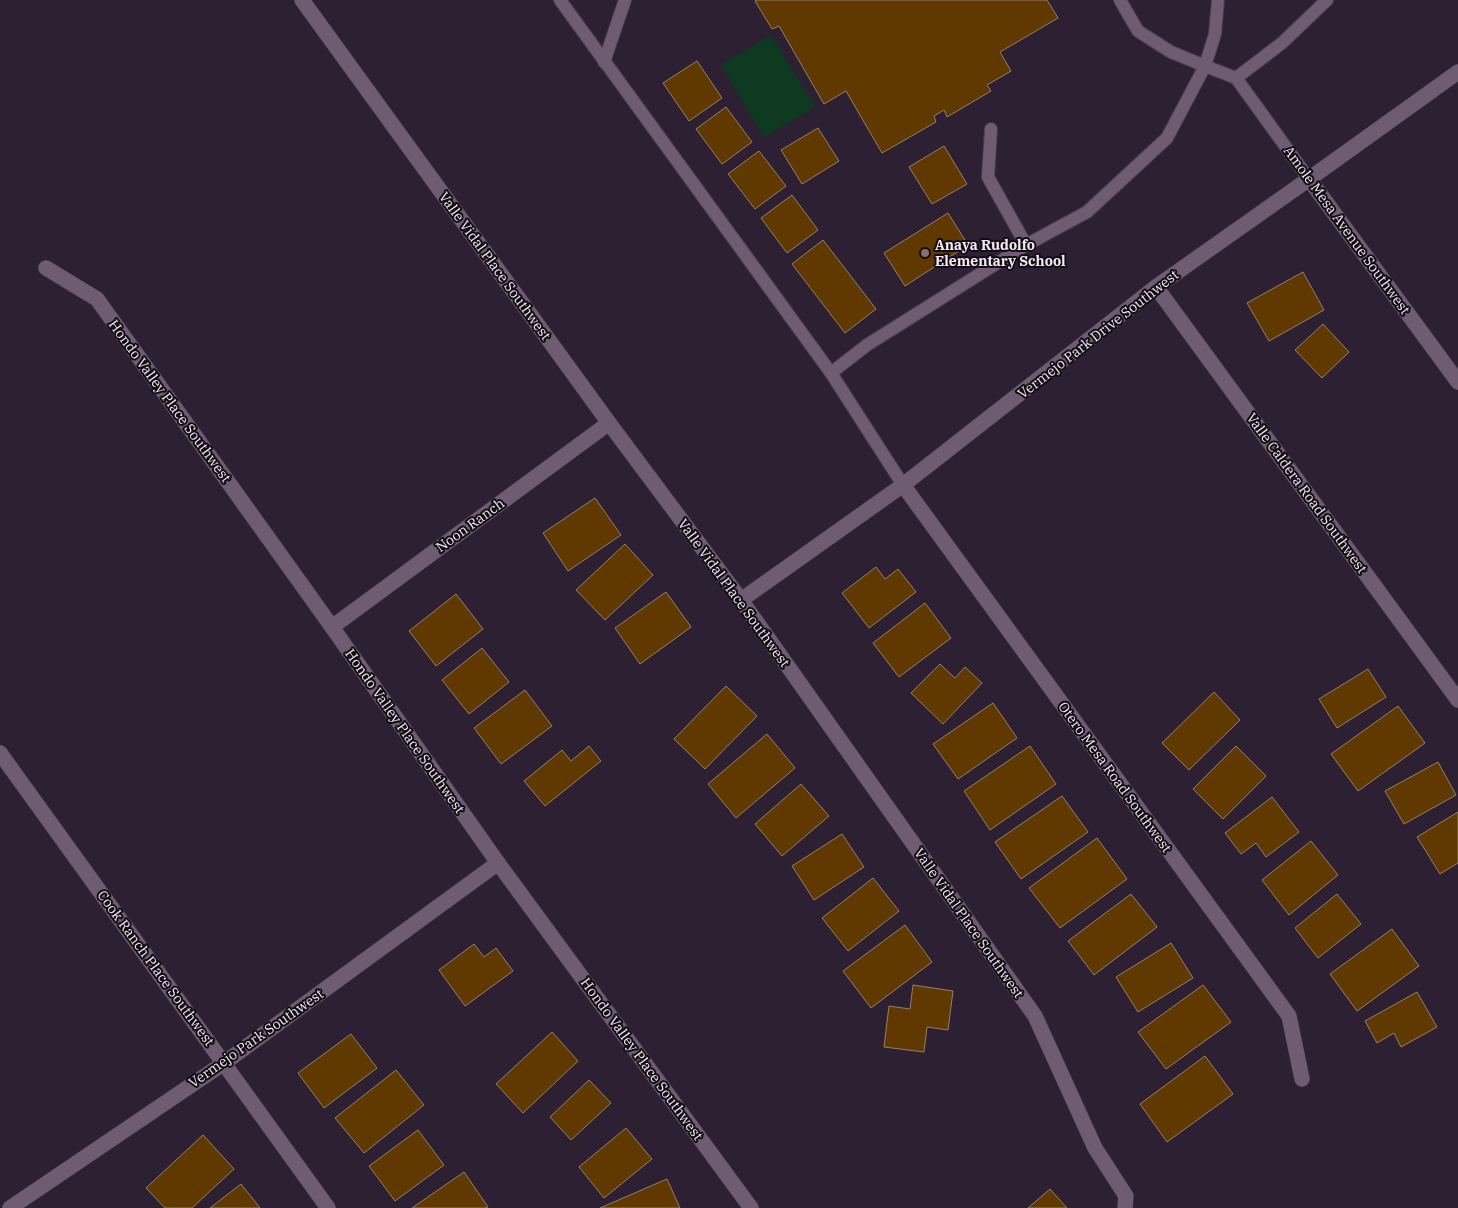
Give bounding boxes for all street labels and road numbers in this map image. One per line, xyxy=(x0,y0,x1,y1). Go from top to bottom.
street label: Amole Mesa Avenue Southwest xyxy=(1280,142,1414,318)
street label: Valle Vidal Place Southwest xyxy=(435,188,555,344)
street label: Vermejo Park Drive Southwest xyxy=(1014,266,1182,402)
street label: Hondo Valley Place Southwest xyxy=(105,316,235,486)
street label: Valle Caldera Road Southwest xyxy=(1243,409,1371,577)
street label: Noon Ranch xyxy=(432,494,508,556)
street label: Valle Vidal Place Southwest xyxy=(674,515,794,671)
street label: Hondo Valley Place Southwest xyxy=(341,645,469,817)
street label: Otero Mesa Road Southwest xyxy=(1054,698,1176,856)
street label: Valle Vidal Place Southwest xyxy=(910,845,1028,1001)
street label: Cook Ranch Place Southwest xyxy=(93,887,219,1049)
street label: Hondo Valley Place Southwest xyxy=(577,974,707,1144)
street label: Vermejo Park Southwest xyxy=(185,985,327,1091)

